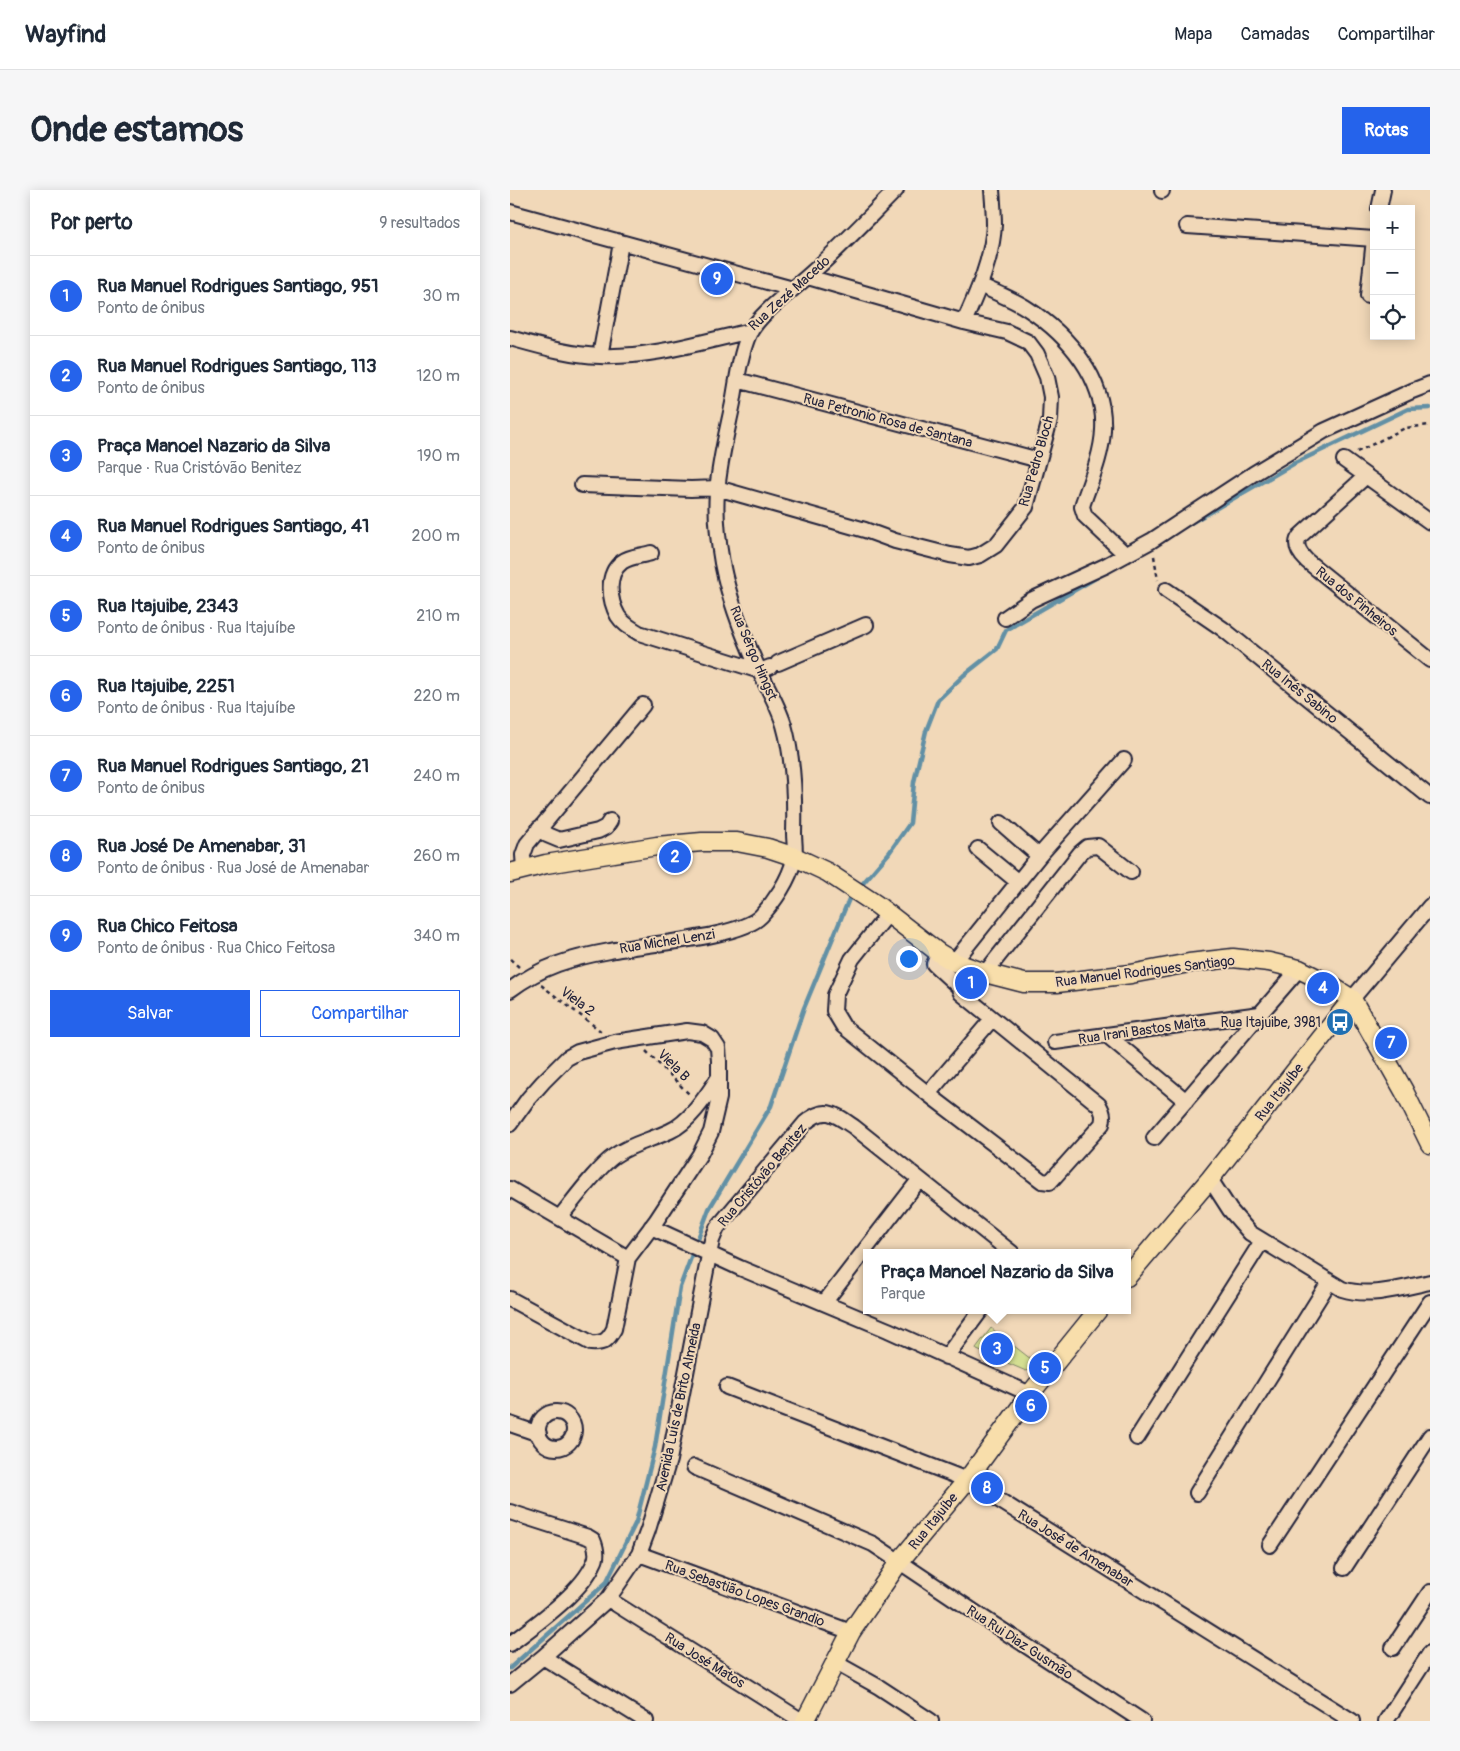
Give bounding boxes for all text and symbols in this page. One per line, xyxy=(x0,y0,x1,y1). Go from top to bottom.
text: Wayfind xyxy=(25,20,106,49)
text: Mapa xyxy=(1174,23,1212,46)
text: Camadas xyxy=(1240,23,1310,46)
text: Compartilhar xyxy=(1338,23,1435,46)
button: Rotas xyxy=(1342,107,1430,154)
text: Onde estamos xyxy=(30,108,243,152)
map controls xyxy=(1370,205,1415,340)
button: + xyxy=(1370,205,1415,250)
text: Por perto xyxy=(50,209,132,236)
text: 9 resultados xyxy=(379,213,460,233)
button: − xyxy=(1370,250,1415,295)
street label: Rua Zezé Macedo xyxy=(745,252,834,334)
pin: 9 xyxy=(701,260,733,298)
text: Rua Manuel Rodrigues Santiago, 951 xyxy=(97,274,379,298)
text: 1 xyxy=(63,286,69,306)
text: 30 m xyxy=(422,286,460,306)
button: locate xyxy=(1370,295,1415,340)
text: Ponto de ônibus xyxy=(97,298,205,318)
text: Rua Manuel Rodrigues Santiago, 113 xyxy=(97,354,377,378)
text: 2 xyxy=(62,366,70,386)
text: 120 m xyxy=(416,366,460,386)
text: Ponto de ônibus xyxy=(97,378,205,398)
street label: Rua Petronio Rosa de Santana xyxy=(801,390,974,451)
street label: Rua Pedro Bloch xyxy=(1015,414,1058,509)
text: Praça Manoel Nazario da Silva xyxy=(97,434,330,458)
text: 3 xyxy=(62,446,70,466)
text: 190 m xyxy=(417,446,460,466)
text: Parque · Rua Cristóvão Benitez xyxy=(97,458,302,478)
text: Rua Manuel Rodrigues Santiago, 41 xyxy=(97,514,370,538)
text: 4 xyxy=(61,526,71,546)
text: 200 m xyxy=(412,526,460,546)
text: Ponto de ônibus xyxy=(97,538,205,558)
street label: Rua dos Pinheiros xyxy=(1312,563,1402,640)
text: Rua Itajuibe, 2343 xyxy=(97,594,238,618)
street label: Rua Sérgo Hingst xyxy=(726,603,781,703)
text: 5 xyxy=(62,606,70,626)
text: 210 m xyxy=(416,606,460,626)
text: Ponto de ônibus · Rua Itajuíbe xyxy=(97,618,295,638)
street label: Rua Inês Sabino xyxy=(1258,656,1342,728)
text: Rua Itajuibe, 2251 xyxy=(97,674,235,698)
text: 6 xyxy=(61,686,71,706)
text: 220 m xyxy=(414,686,460,706)
text: Ponto de ônibus · Rua Itajuíbe xyxy=(97,698,295,718)
text: Rua Manuel Rodrigues Santiago, 21 xyxy=(97,754,369,778)
text: 7 xyxy=(62,766,70,786)
text: 240 m xyxy=(413,766,460,786)
text: Ponto de ônibus xyxy=(97,778,205,798)
text: Rua José De Amenabar, 31 xyxy=(97,834,306,858)
pin: 2 xyxy=(659,838,691,876)
text: 8 xyxy=(62,846,70,866)
text: 260 m xyxy=(413,846,460,866)
text: Ponto de ônibus · Rua José de Amenabar xyxy=(97,858,369,878)
text: Rua Chico Feitosa xyxy=(97,914,238,938)
street label: Rua Michel Lenzi xyxy=(618,925,717,957)
text: 9 xyxy=(62,926,70,946)
text: 340 m xyxy=(413,926,460,946)
text: Ponto de ônibus · Rua Chico Feitosa xyxy=(97,938,335,958)
your location xyxy=(896,946,922,972)
street label: Rua Manuel Rodrigues Santiago xyxy=(1054,952,1236,991)
pin: 1 xyxy=(955,964,987,1002)
pin: 4 xyxy=(1307,969,1339,1007)
street label: Viela 2 xyxy=(557,983,598,1020)
button: Salvar xyxy=(50,990,250,1037)
button: Compartilhar xyxy=(260,990,460,1037)
bus stop icon: Rua Itajuibe, 3981 xyxy=(1325,1007,1355,1037)
street label: Rua Irani Bastos Malta xyxy=(1077,1013,1207,1048)
place label: Rua Itajuibe, 3981 xyxy=(1221,1014,1321,1031)
pin: 7 xyxy=(1375,1024,1407,1062)
street label: Viela B xyxy=(654,1046,693,1085)
street label: Rua Itajuíbe xyxy=(1252,1060,1307,1125)
street label: Rua Cristóvão Benitez xyxy=(714,1120,810,1230)
popup xyxy=(863,1249,1131,1314)
text: Praça Manoel Nazario da Silva xyxy=(880,1260,1114,1284)
text: Parque xyxy=(880,1284,925,1304)
street label: Avenida Luís de Brito Almeida xyxy=(652,1321,705,1493)
pin: 3 xyxy=(981,1330,1013,1368)
pin: 5 xyxy=(1029,1349,1061,1387)
pin: 6 xyxy=(1015,1387,1047,1425)
pin: 8 xyxy=(971,1469,1003,1507)
street label: Rua Itajuíbe xyxy=(905,1489,962,1553)
street label: Rua José de Amenabar xyxy=(1015,1506,1137,1591)
street label: Rua Sebastião Lopes Grandio xyxy=(663,1557,828,1630)
street label: Rua Rui Diaz Gusmão xyxy=(963,1602,1076,1683)
street label: Rua José Matos xyxy=(662,1629,749,1692)

